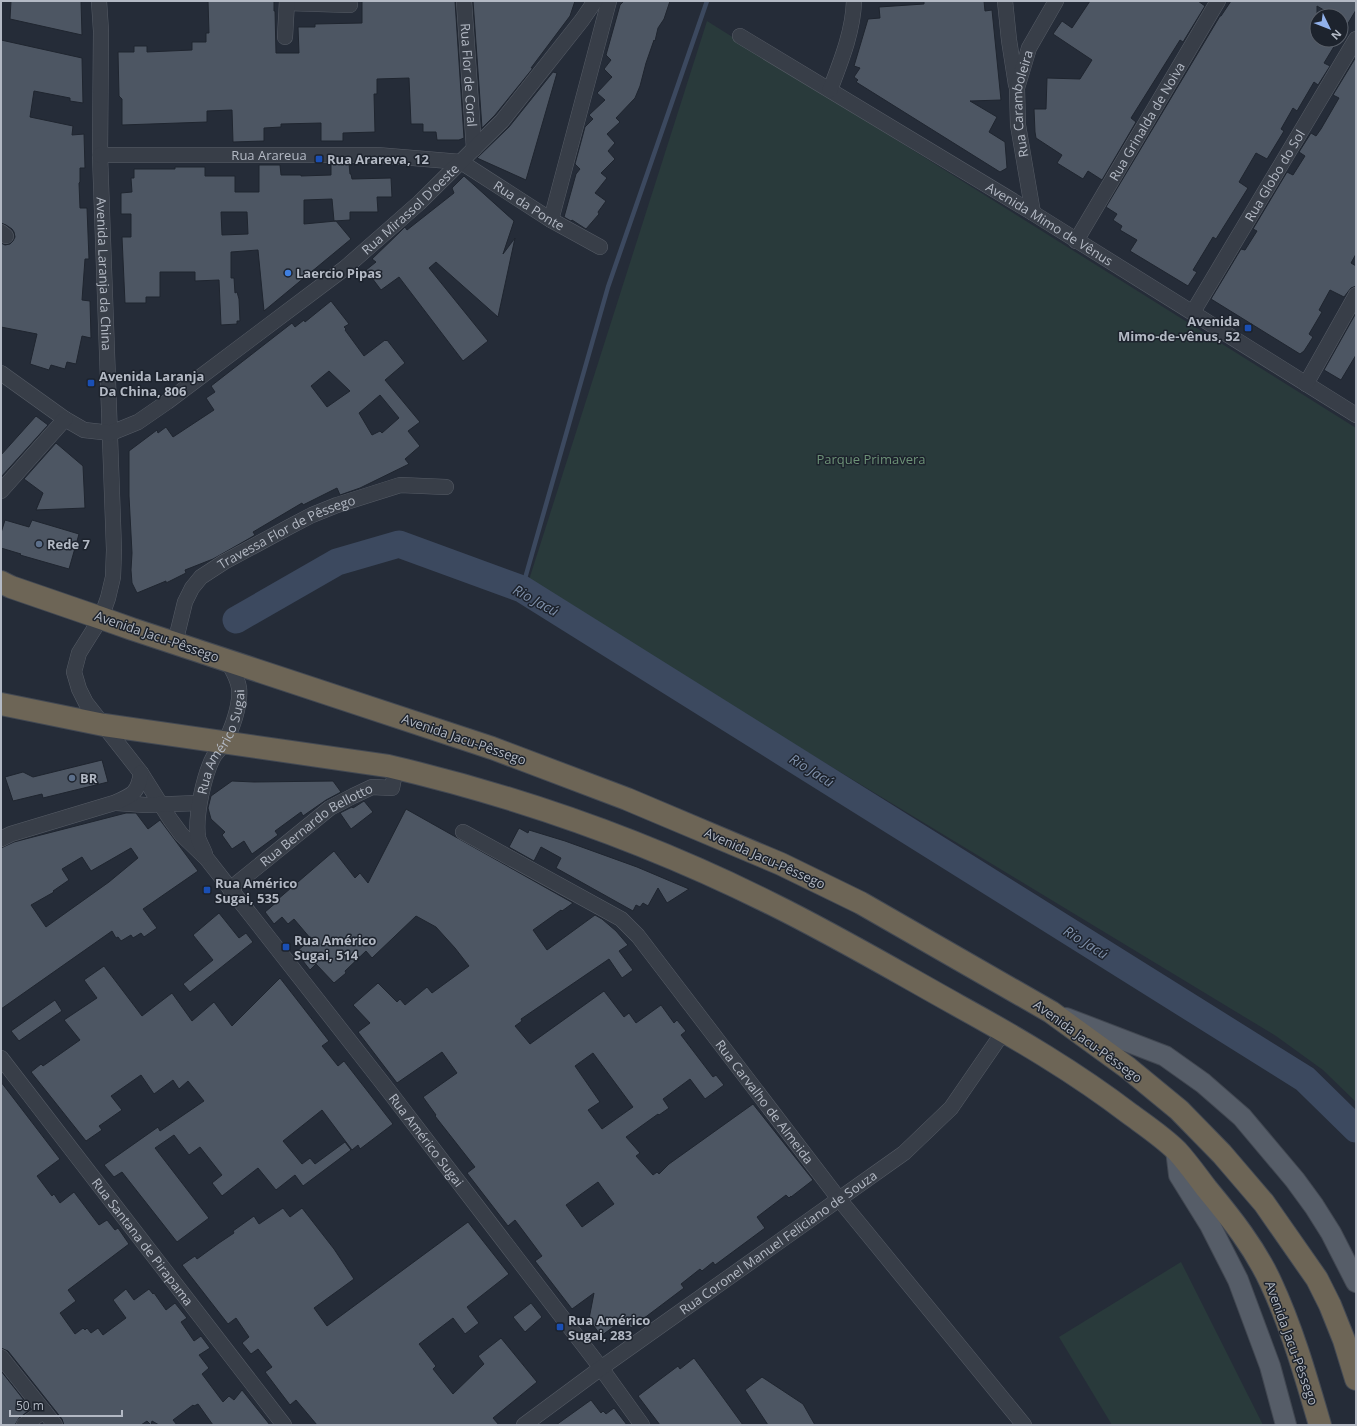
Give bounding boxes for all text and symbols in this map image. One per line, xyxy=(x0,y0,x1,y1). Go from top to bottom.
north arrow xyxy=(1309,8,1349,48)
street label: Rua Flor de Coral xyxy=(457,22,481,127)
text: N xyxy=(1328,27,1345,44)
street label: Rua Caramboleira xyxy=(1007,48,1037,159)
street label: Rua Grinalda de Noiva xyxy=(1105,59,1189,184)
street label: Rua Globo do Sol xyxy=(1240,126,1309,225)
street label: Rua Arareua xyxy=(231,146,307,164)
place label: Rua Arareva, 12 xyxy=(327,150,429,168)
marker: Rua Arareva, 12 xyxy=(314,154,324,164)
street label: Rua Mirassol D'oeste xyxy=(357,160,463,259)
street label: Rua da Ponte xyxy=(490,176,568,235)
street label: Avenida Mimo de Vênus xyxy=(983,178,1116,270)
street label: Avenida Laranja da China xyxy=(92,197,116,351)
place label: Laercio Pipas xyxy=(296,264,382,282)
marker: Laercio Pipas xyxy=(283,268,293,278)
place label: Avenida Mimo-de-vênus, 52 xyxy=(1118,312,1241,345)
marker: Avenida Mimo-de-vênus, 52 xyxy=(1243,323,1253,333)
place label: Avenida Laranja Da China, 806 xyxy=(99,367,204,400)
marker: Avenida Laranja Da China, 806 xyxy=(86,378,96,388)
park label: Parque Primavera xyxy=(817,450,925,468)
street label: Travessa Flor de Pêssego xyxy=(214,491,358,573)
place label: Rede 7 xyxy=(47,535,91,553)
marker: Rede 7 xyxy=(34,539,44,549)
water label: Rio Jacú xyxy=(510,580,562,620)
street label: Avenida Jacu-Pêssego xyxy=(92,606,222,666)
street label: Rua Américo Sugai xyxy=(193,689,248,796)
street label: Avenida Jacu-Pêssego xyxy=(399,709,529,769)
water label: Rio Jacú xyxy=(786,749,838,791)
place label: BR xyxy=(80,769,98,787)
marker: BR xyxy=(67,773,77,783)
street label: Rua Bernardo Bellotto xyxy=(256,779,376,870)
street label: Avenida Jacu-Pêssego xyxy=(702,823,828,893)
place label: Rua Américo Sugai, 535 xyxy=(215,874,297,907)
marker: Rua Américo Sugai, 535 xyxy=(202,885,212,895)
water label: Rio Jacú xyxy=(1060,921,1112,963)
place label: Rua Américo Sugai, 514 xyxy=(294,931,376,964)
marker: Rua Américo Sugai, 514 xyxy=(281,942,291,952)
street label: Avenida Jacu-Pêssego xyxy=(1030,995,1146,1087)
street label: Rua Carvalho de Almeida xyxy=(711,1036,818,1167)
street label: Rua Américo Sugai xyxy=(385,1090,468,1190)
street label: Rua Coronel Manuel Feliciano de Souza xyxy=(676,1166,881,1319)
street label: Rua Santana de Pirapama xyxy=(88,1174,198,1309)
street label: Avenida Jacu-Pêssego xyxy=(1261,1279,1323,1408)
place label: Rua Américo Sugai, 283 xyxy=(568,1311,650,1344)
marker: Rua Américo Sugai, 283 xyxy=(555,1322,565,1332)
scale bar xyxy=(10,1392,122,1418)
text: 50 m xyxy=(16,1397,44,1414)

